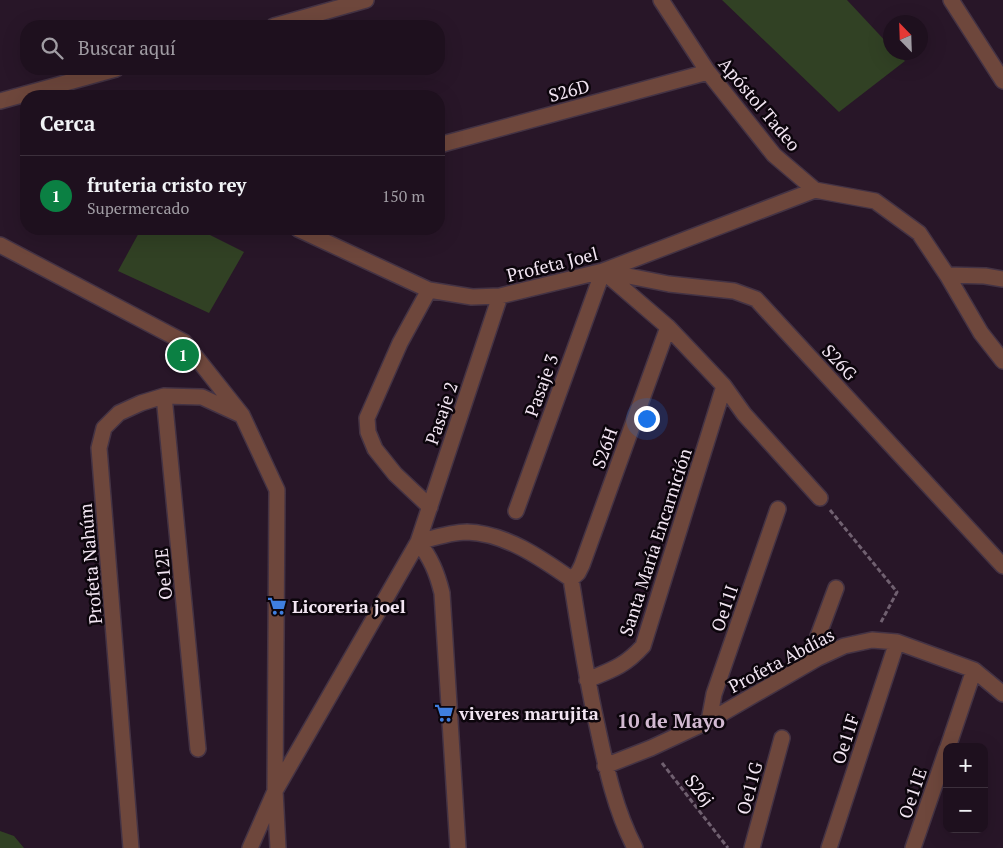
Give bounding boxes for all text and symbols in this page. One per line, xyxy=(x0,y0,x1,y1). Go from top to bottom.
north arrow xyxy=(883,15,928,60)
search box xyxy=(20,20,445,75)
icon: search xyxy=(38,34,66,62)
text: Buscar aquí xyxy=(78,35,176,60)
street label: Apóstol Tadeo xyxy=(714,52,806,156)
street label: S26D xyxy=(546,73,592,107)
text: Cerca xyxy=(40,109,95,137)
text: fruteria cristo rey xyxy=(87,172,246,197)
text: 1 xyxy=(51,185,61,207)
text: 150 m xyxy=(382,185,425,207)
text: Supermercado xyxy=(87,197,189,219)
street label: Profeta Joel xyxy=(504,241,600,287)
pin: 1 xyxy=(167,336,199,374)
street label: S26G xyxy=(817,339,863,386)
street label: Pasaje 3 xyxy=(519,350,563,420)
street label: Pasaje 2 xyxy=(419,378,463,448)
your location xyxy=(634,406,660,432)
street label: S26H xyxy=(586,424,622,472)
street label: Santa María Encarnición xyxy=(613,445,697,639)
street label: Profeta Nahúm xyxy=(73,502,107,625)
street label: Oe12E xyxy=(149,547,177,601)
street label: Oe11I xyxy=(705,581,743,635)
place label: Licoreria joel xyxy=(292,594,406,618)
supermarket icon: Licoreria joel xyxy=(266,595,288,617)
street label: Profeta Abdías xyxy=(724,622,838,698)
place label: viveres marujita xyxy=(458,701,599,725)
supermarket icon: viveres marujita xyxy=(433,702,455,724)
district label: 10 de Mayo xyxy=(617,707,725,734)
street label: Oe11F xyxy=(826,711,864,767)
map controls xyxy=(943,743,988,833)
button: + xyxy=(943,743,988,788)
street label: Oe11G xyxy=(730,758,768,817)
street label: Oe11E xyxy=(892,764,932,822)
street label: S26j xyxy=(680,769,720,811)
button: − xyxy=(943,788,988,833)

